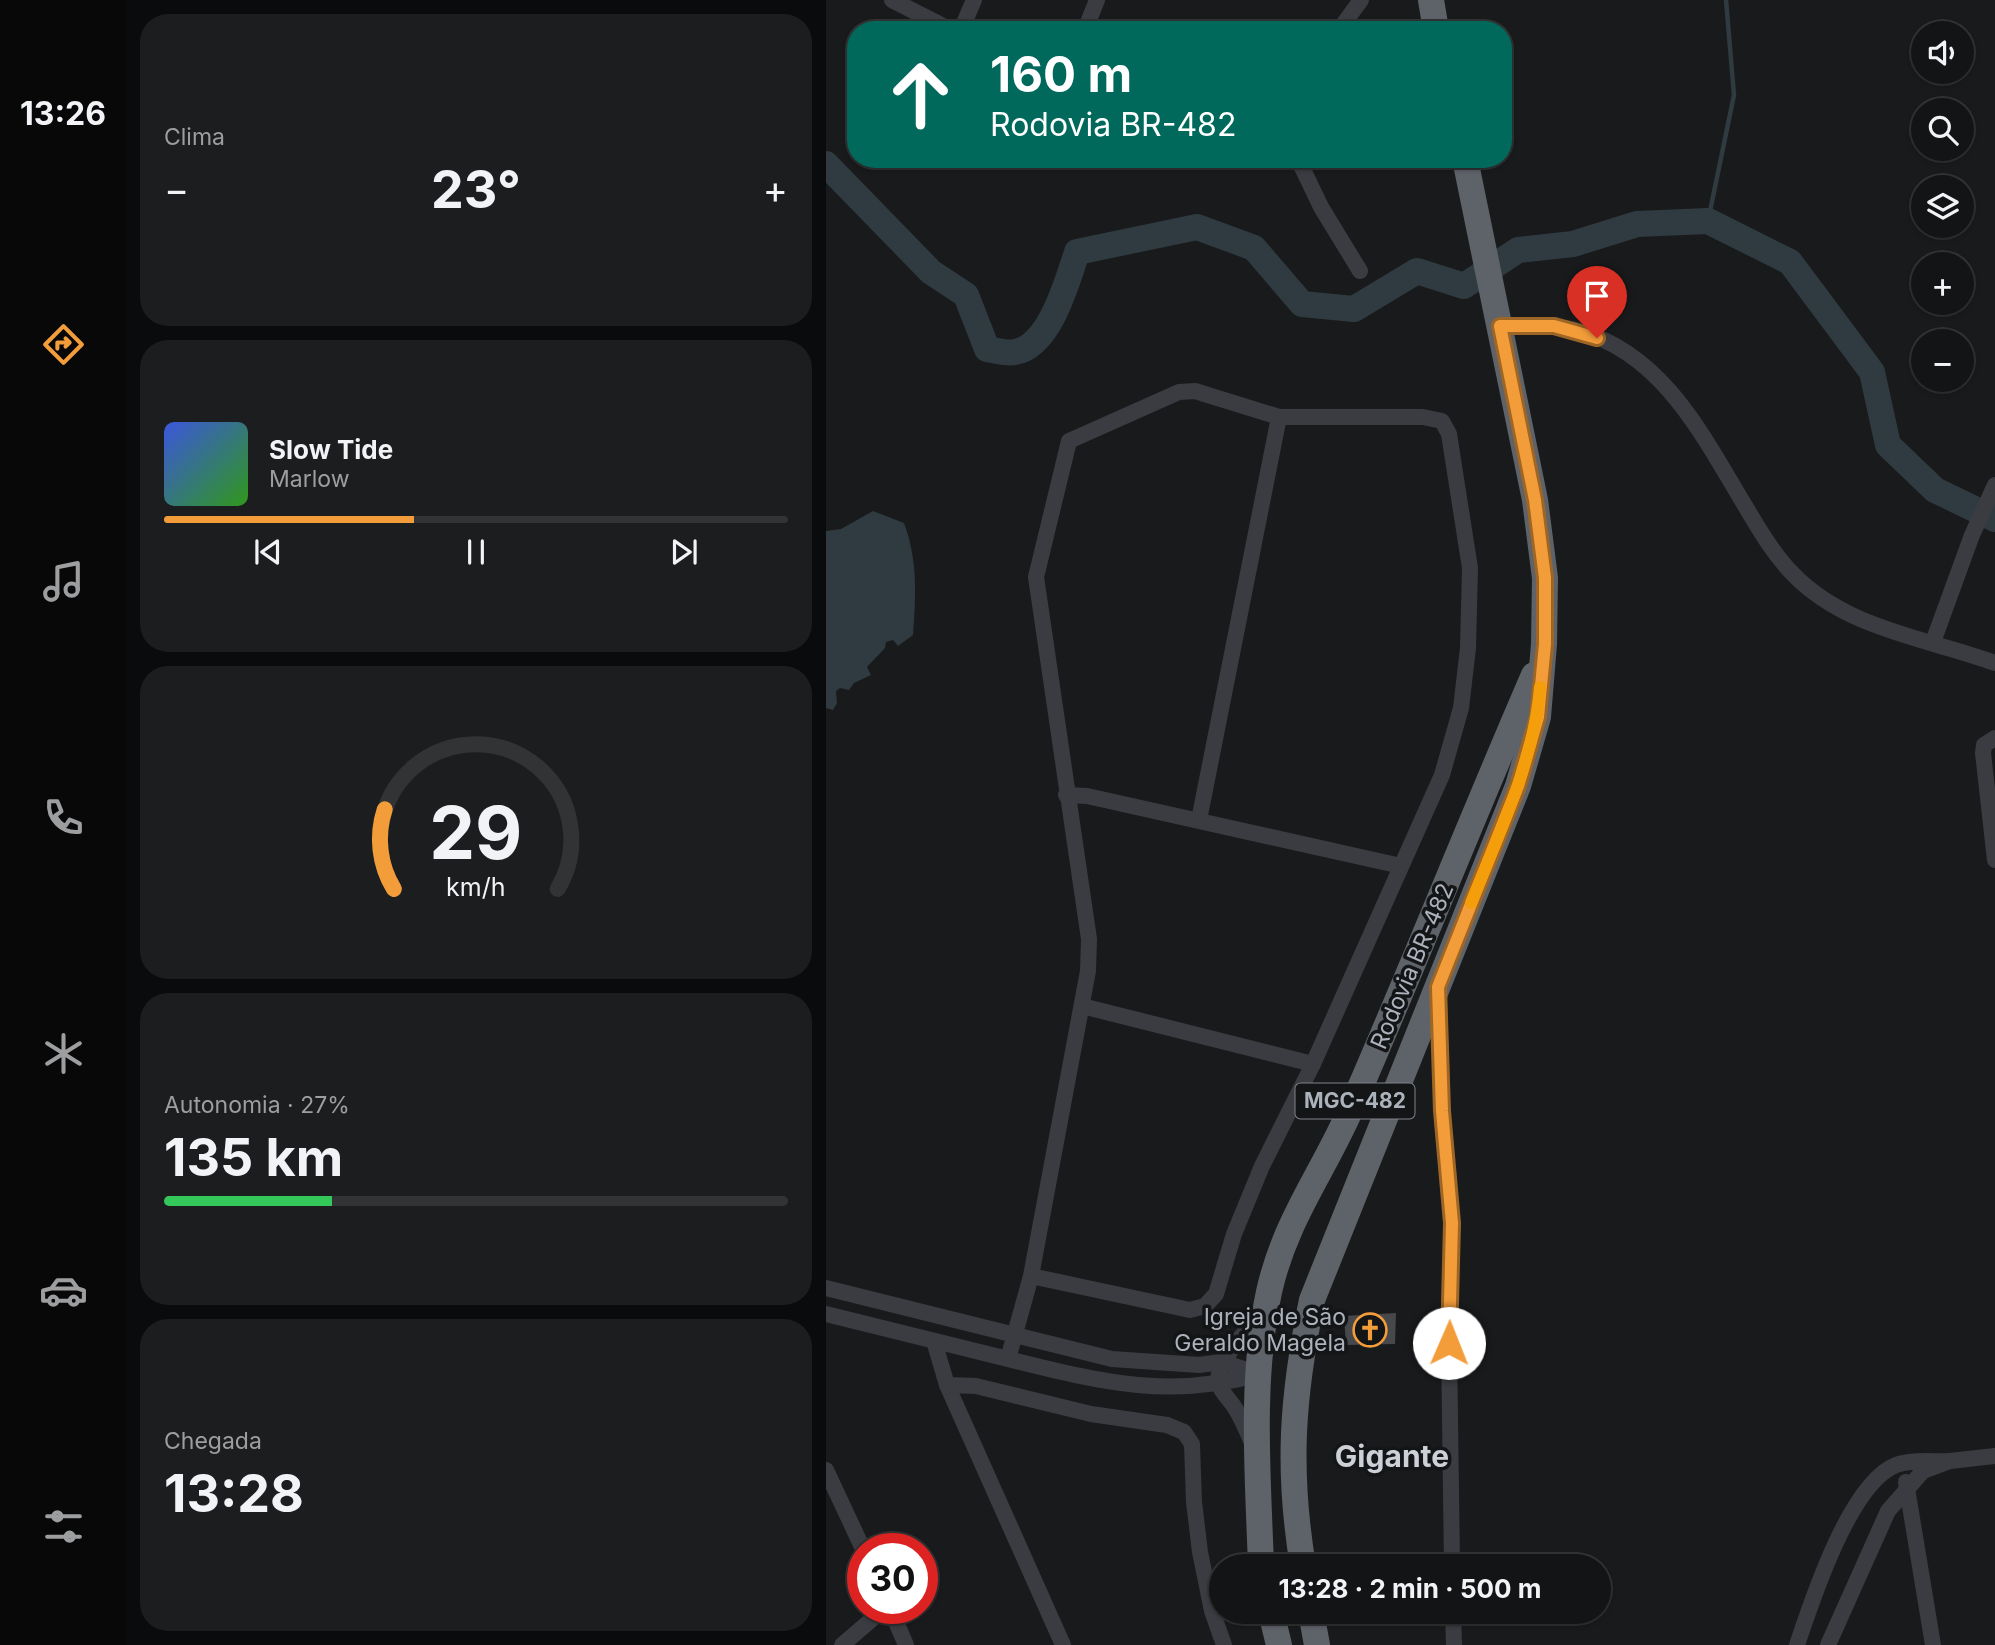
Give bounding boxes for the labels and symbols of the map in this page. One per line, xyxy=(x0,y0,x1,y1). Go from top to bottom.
pin xyxy=(1567,266,1627,338)
street label: Rodovia BR-482 xyxy=(1365,879,1459,1053)
road number: MGC-482 xyxy=(1296,1084,1414,1118)
place label: Igreja de São Geraldo Magela xyxy=(1174,1303,1346,1357)
position arrow xyxy=(1412,1306,1486,1380)
church icon: Igreja de São Geraldo Magela xyxy=(1351,1311,1389,1349)
district label: Gigante xyxy=(1335,1438,1449,1474)
speed limit sign: 30 xyxy=(847,1533,938,1624)

